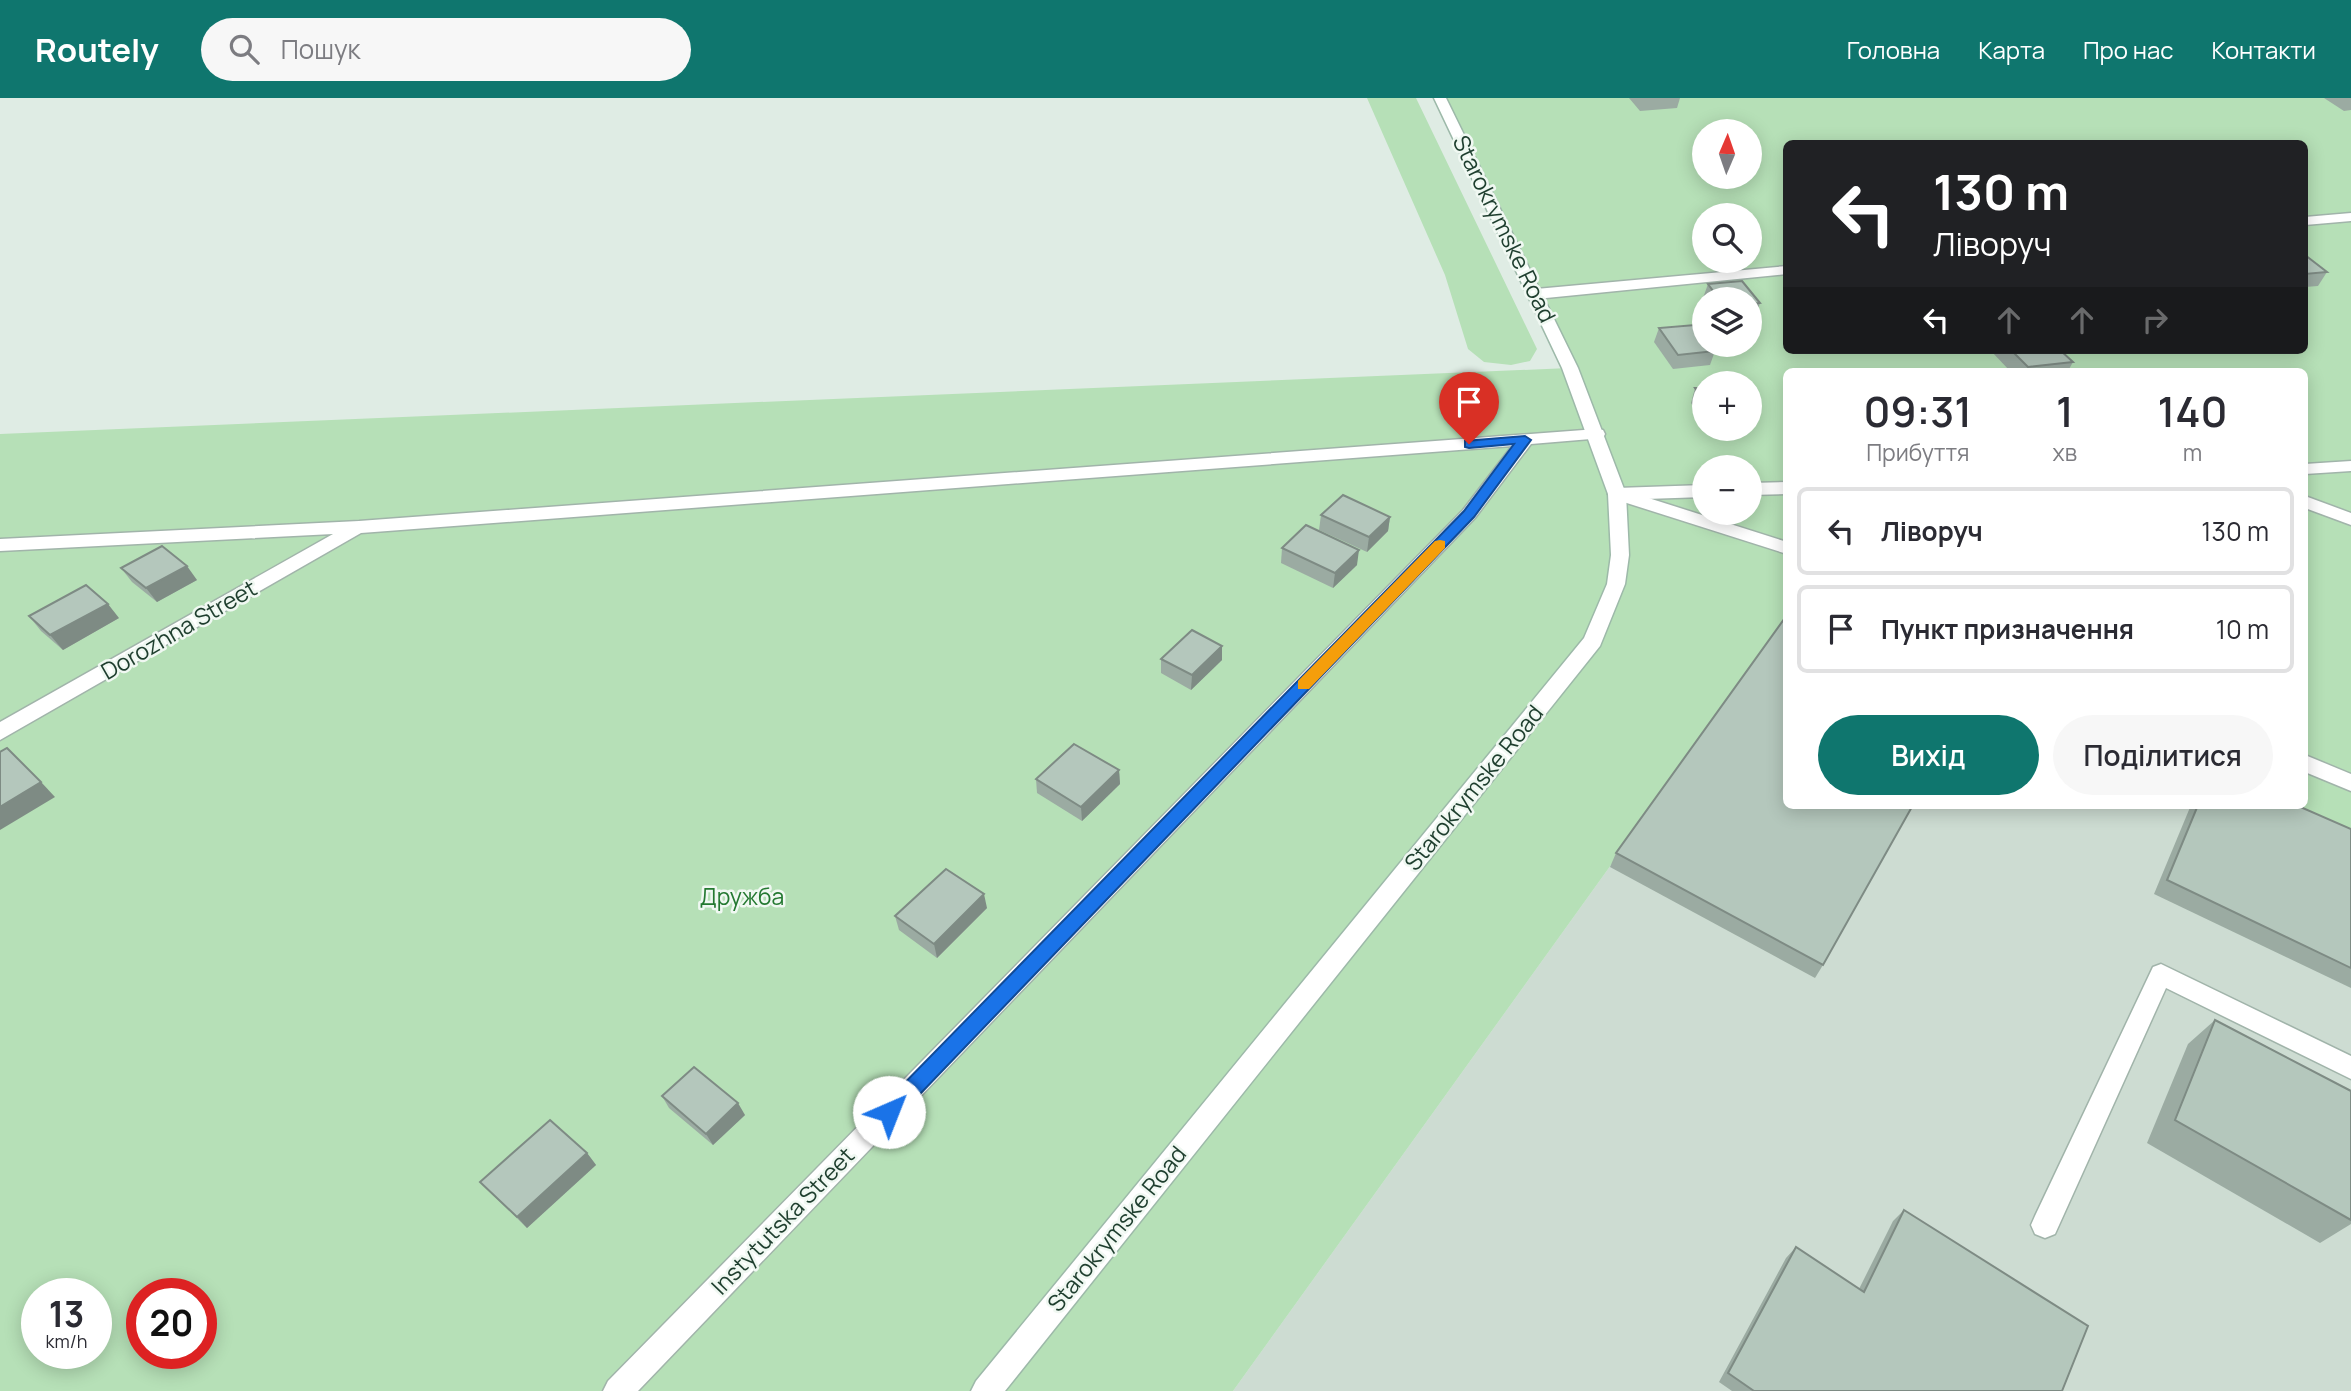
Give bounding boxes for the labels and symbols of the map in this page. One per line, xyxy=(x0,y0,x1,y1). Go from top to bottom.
north arrow xyxy=(1692,119,1762,189)
street label: Starokrymske Road xyxy=(1446,129,1564,328)
pin xyxy=(1439,372,1499,444)
street label: Dorozhna Street xyxy=(95,572,262,687)
street label: Starokrymske Road xyxy=(1396,698,1550,877)
park label: Дружба xyxy=(700,880,784,912)
position arrow xyxy=(852,1075,926,1149)
street label: Starokrymske Road xyxy=(1039,1139,1193,1318)
street label: Instytutska Street xyxy=(704,1140,861,1301)
speed limit sign: 20 xyxy=(126,1278,217,1369)

